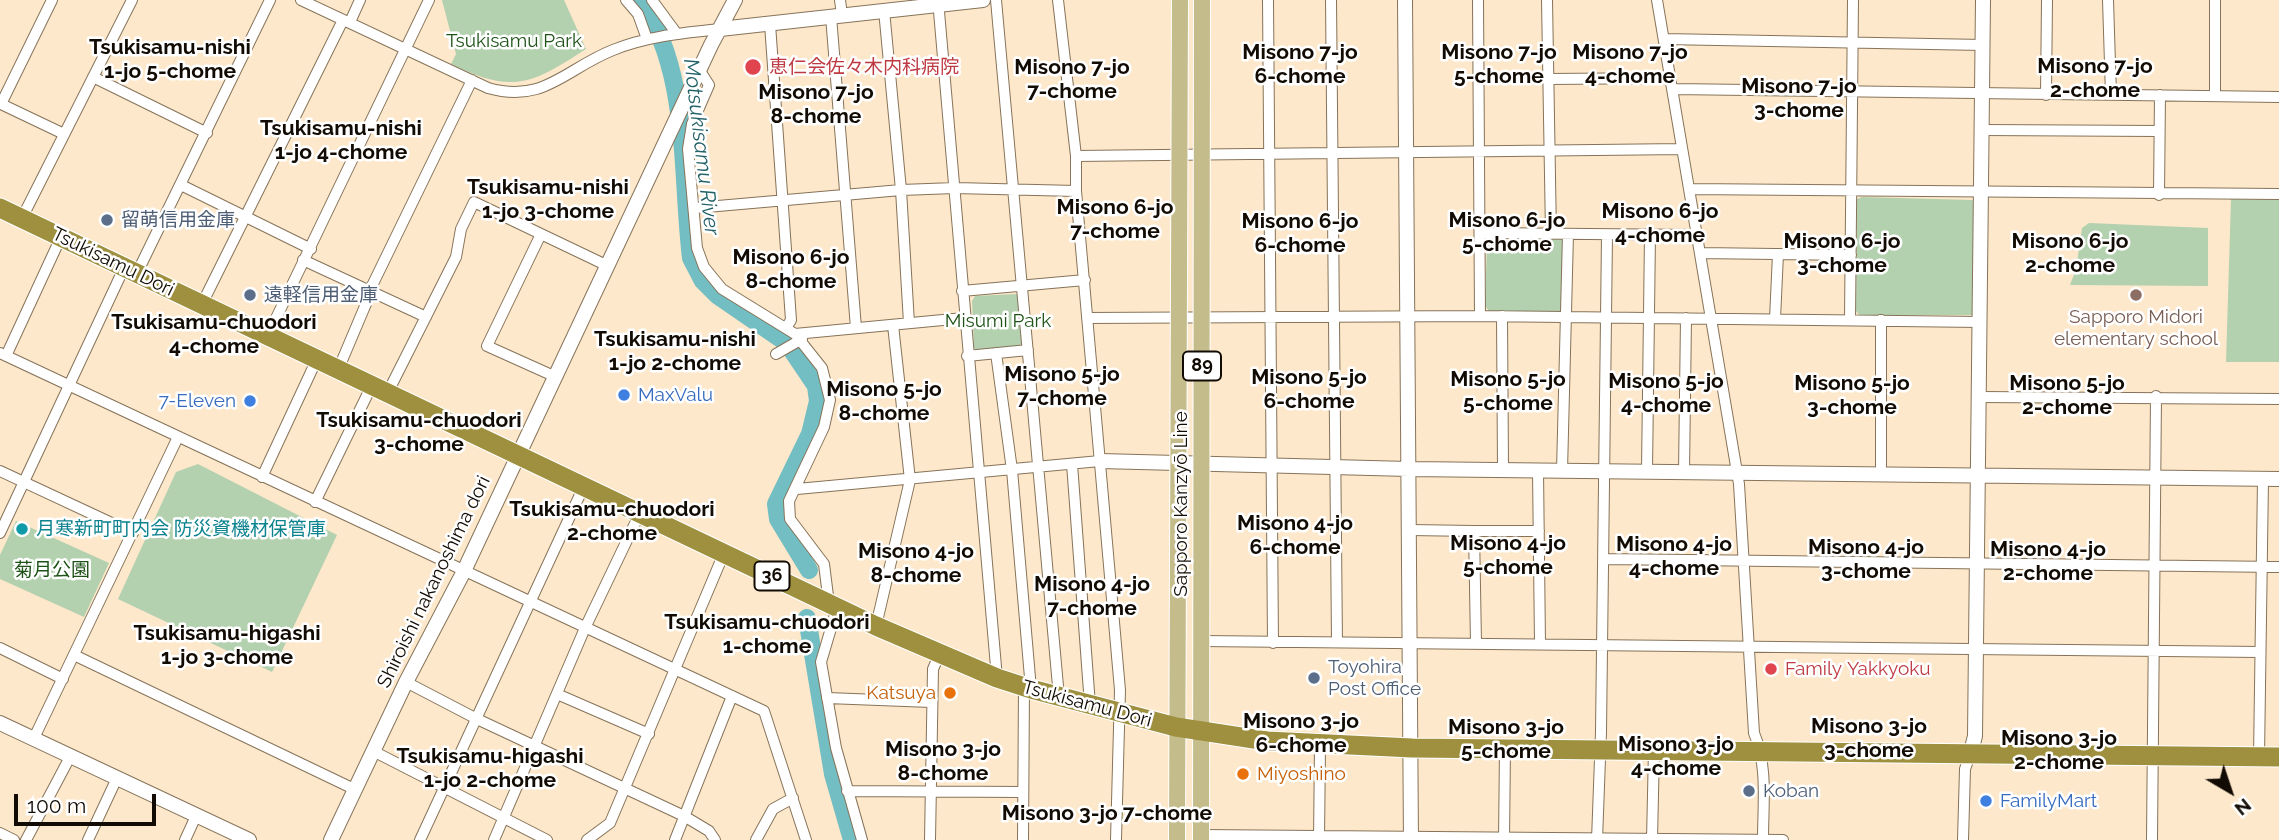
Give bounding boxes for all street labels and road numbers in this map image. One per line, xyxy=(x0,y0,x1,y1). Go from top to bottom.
street label: Tsukisamu Dori xyxy=(48,223,178,301)
road number: 89 xyxy=(1183,352,1221,380)
street label: Sapporo Kanzyō Line xyxy=(1170,411,1192,597)
street label: Shiroishi nakanoshima dori xyxy=(373,472,495,692)
road number: 36 xyxy=(754,562,790,590)
street label: Tsukisamu Dori xyxy=(1020,676,1154,732)

